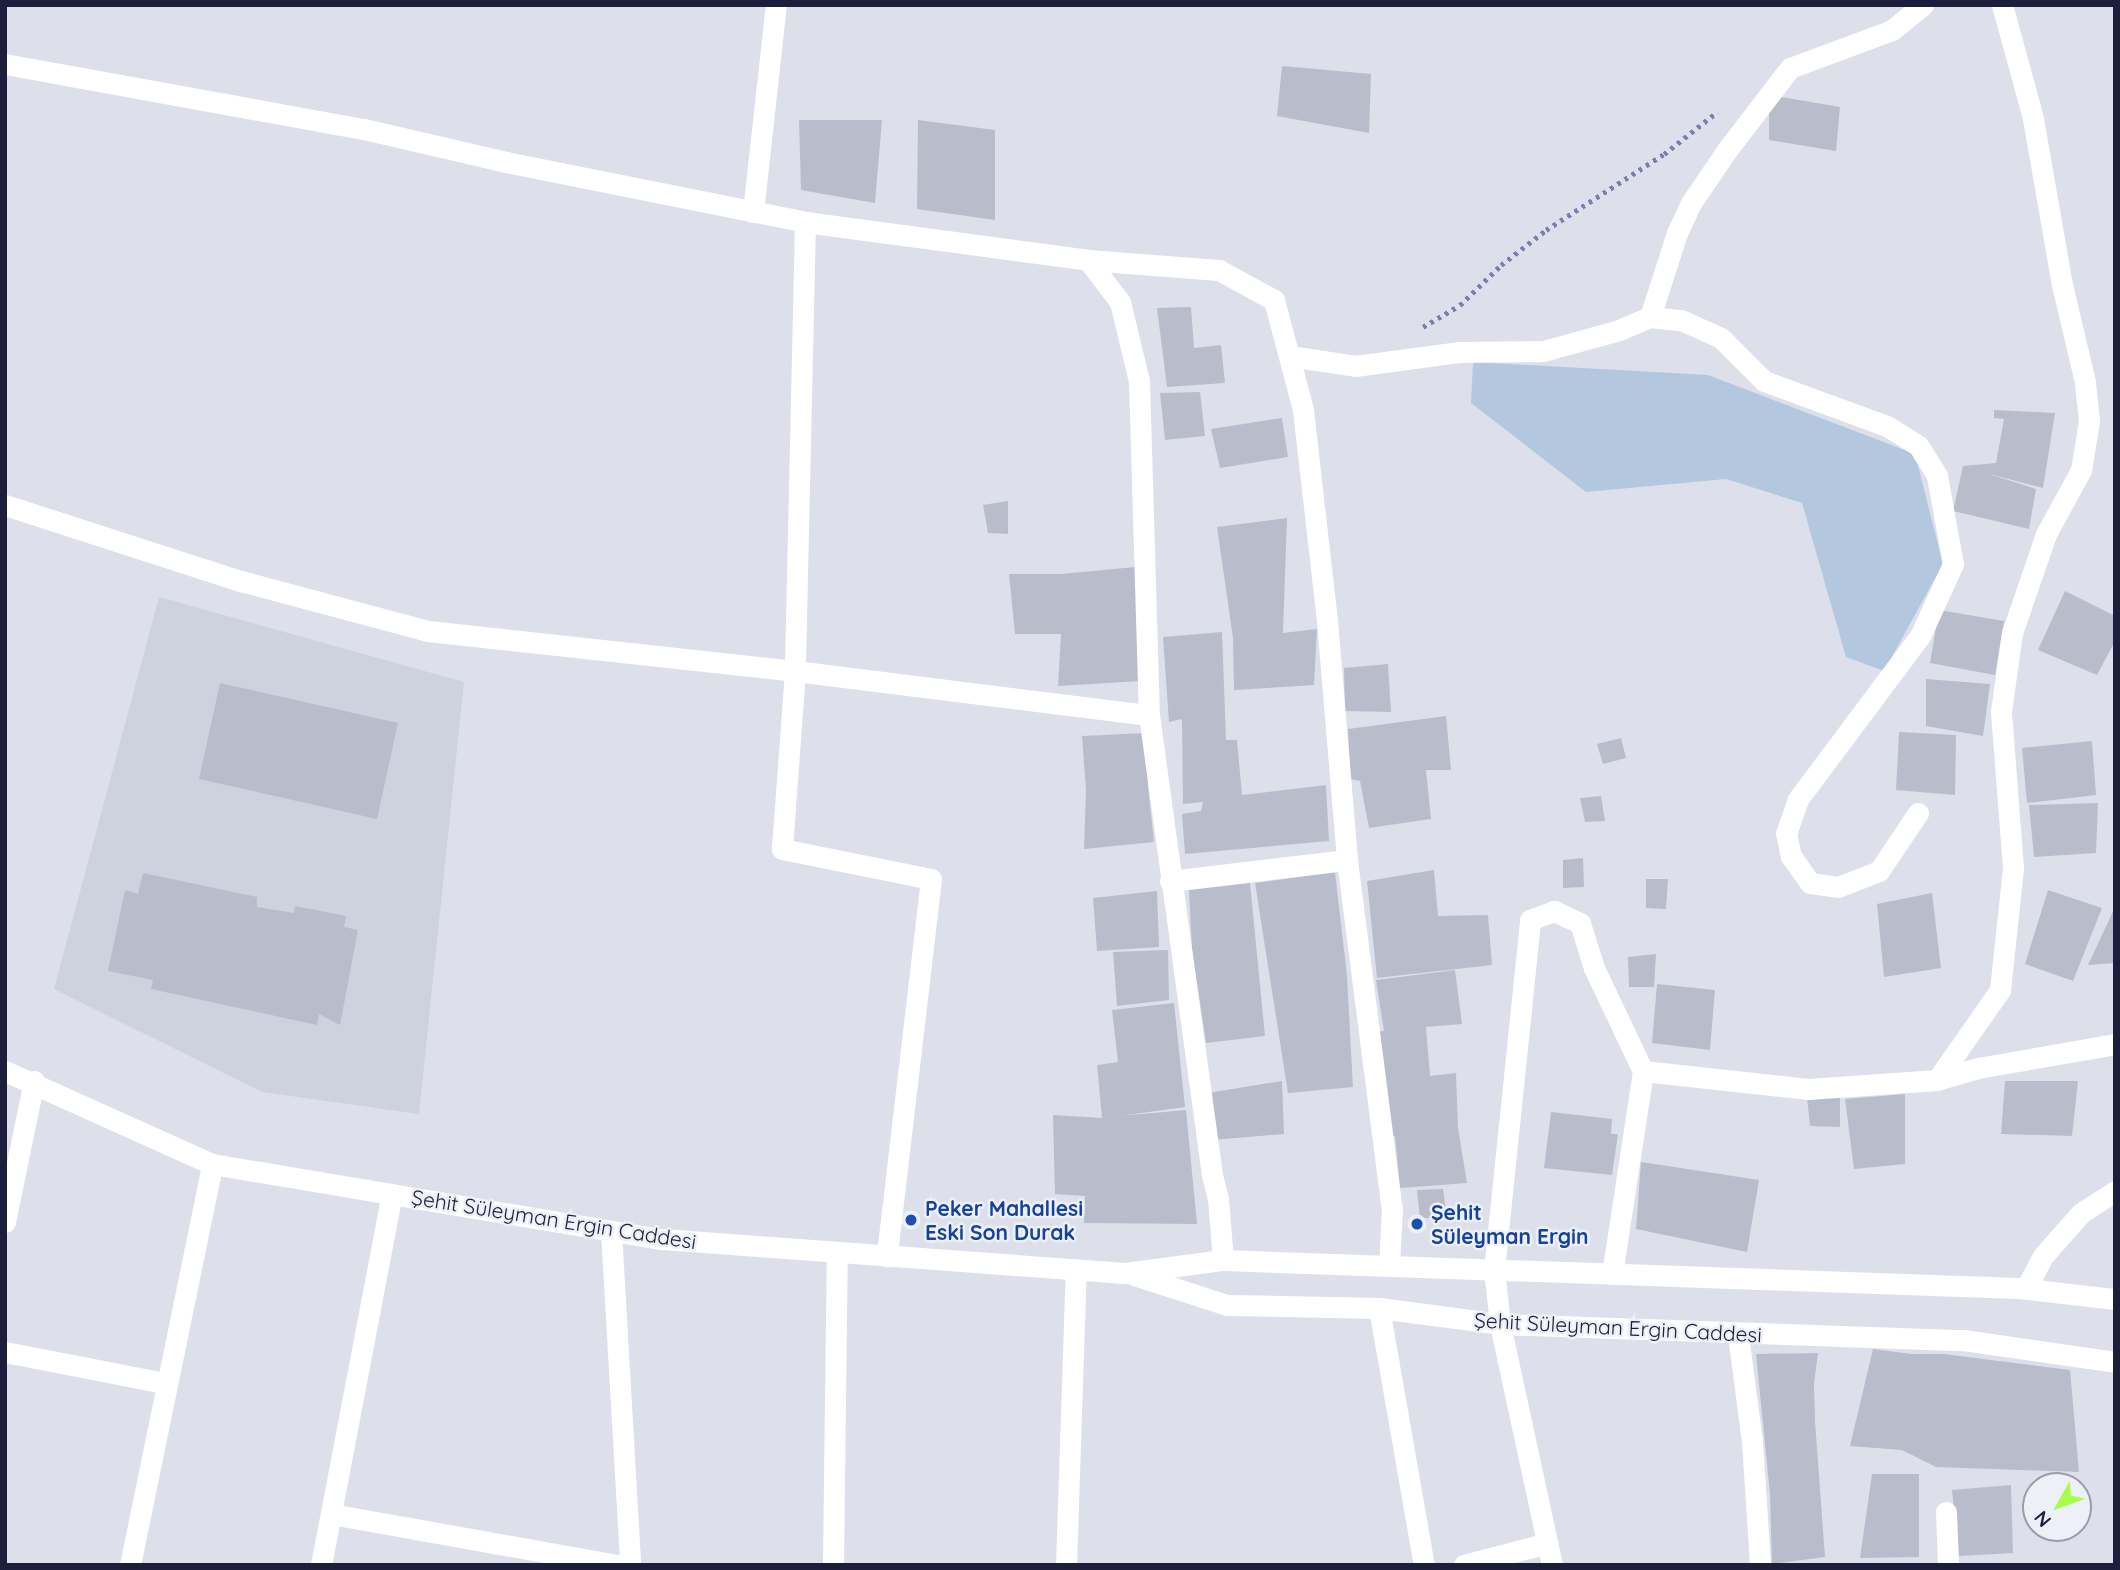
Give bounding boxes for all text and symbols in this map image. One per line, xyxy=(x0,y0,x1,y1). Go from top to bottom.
street label: Şehit Süleyman Ergin Caddesi xyxy=(410,1184,698,1254)
place label: Peker Mahallesi Eski Son Durak xyxy=(925,1195,1083,1245)
place label: Şehit Süleyman Ergin xyxy=(1431,1199,1589,1249)
marker: Peker Mahallesi Eski Son Durak xyxy=(903,1212,919,1228)
marker: Şehit Süleyman Ergin xyxy=(1409,1216,1425,1232)
street label: Şehit Süleyman Ergin Caddesi xyxy=(1474,1307,1762,1347)
north arrow xyxy=(2022,1472,2092,1542)
text: N xyxy=(2029,1506,2056,1532)

